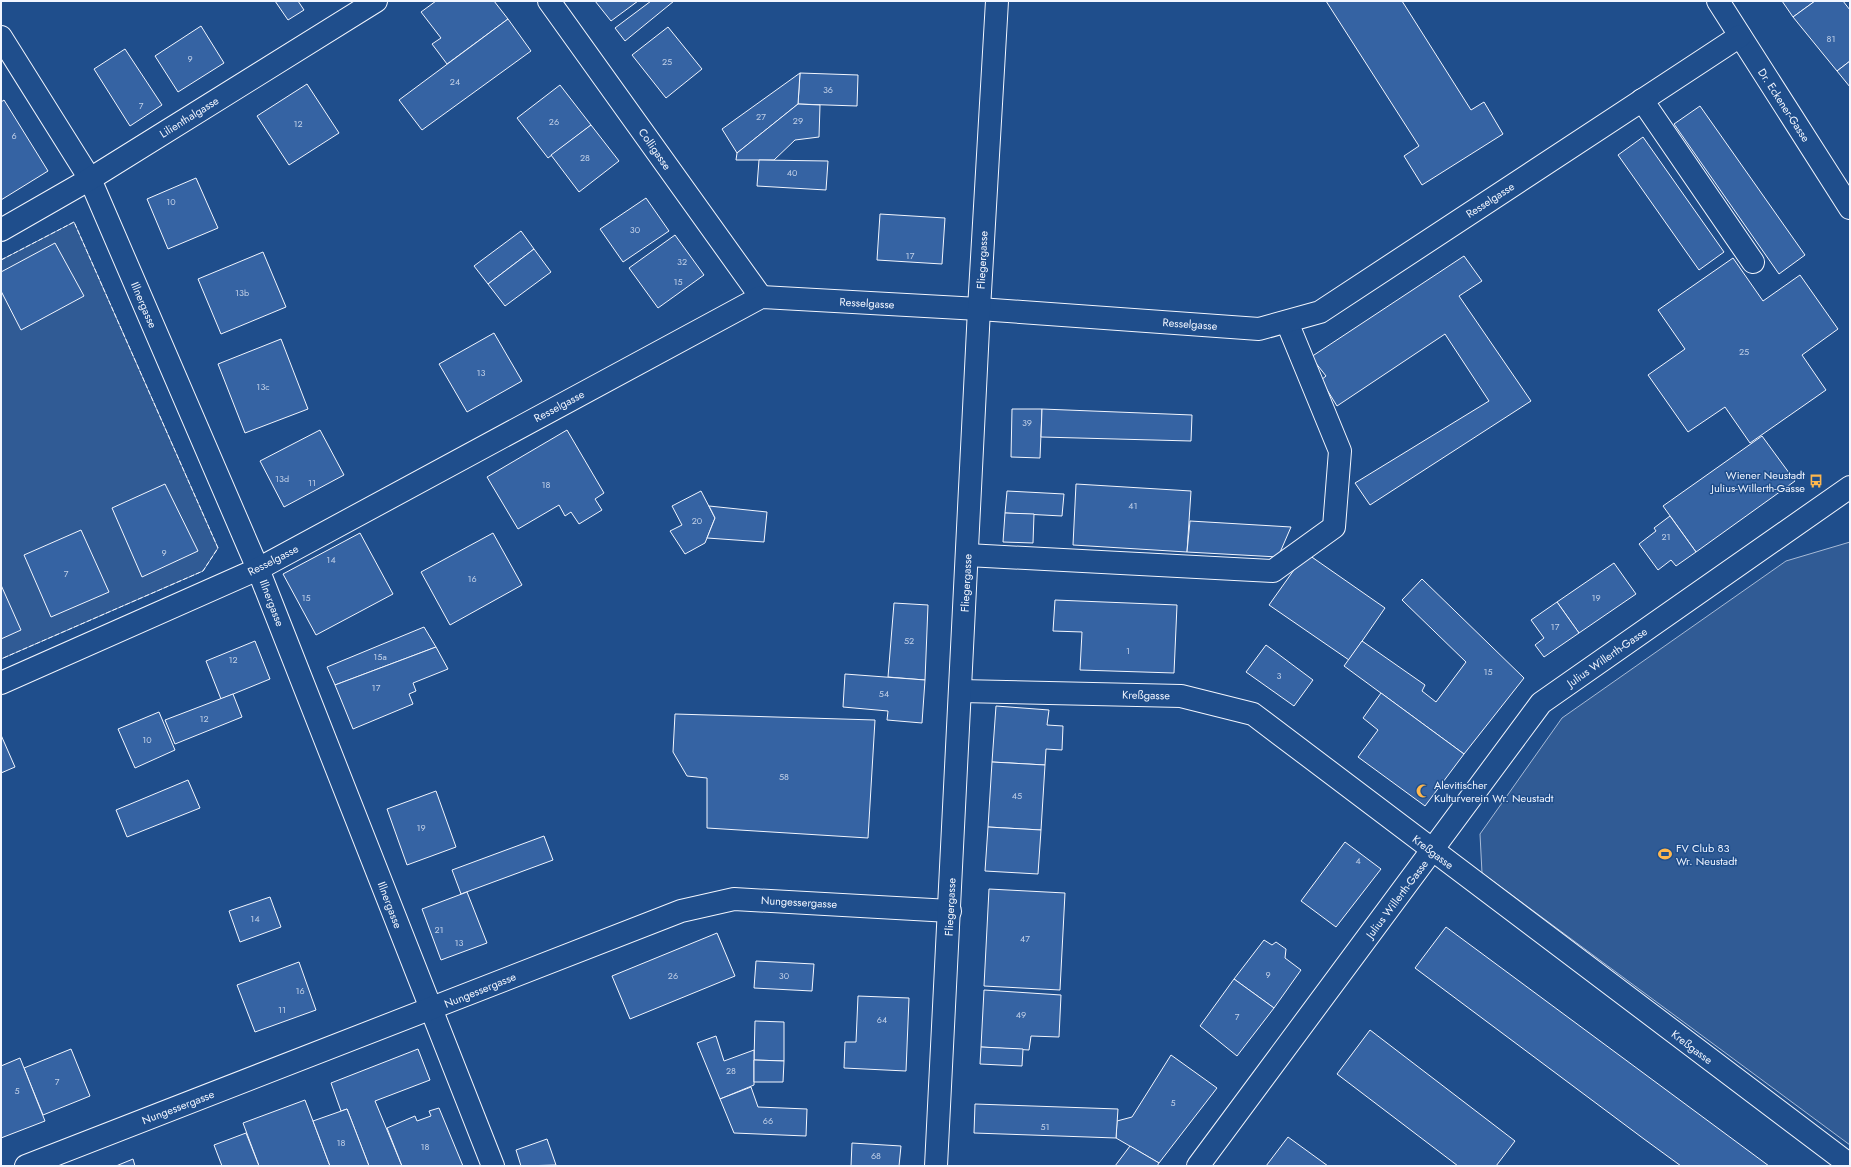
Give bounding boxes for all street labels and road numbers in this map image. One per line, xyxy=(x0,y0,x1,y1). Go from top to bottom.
street label: Dr. Eckener-Gasse xyxy=(1754,65,1814,145)
street label: Lilienthalgasse xyxy=(156,92,222,142)
street label: Colligasse xyxy=(635,125,675,173)
street label: Resselgasse xyxy=(1463,178,1518,222)
street label: Fliegergasse xyxy=(972,230,992,289)
street label: Illnergasse xyxy=(127,279,161,331)
street label: Resselgasse xyxy=(839,294,895,312)
street label: Resselgasse xyxy=(1162,314,1218,334)
street label: Resselgasse xyxy=(531,386,587,426)
street label: Resselgasse xyxy=(245,540,301,580)
street label: Fliegergasse xyxy=(956,553,976,612)
street label: Illnergasse xyxy=(256,577,288,629)
street label: Julius Willerth-Gasse xyxy=(1562,623,1651,692)
street label: Kreßgasse xyxy=(1122,687,1170,703)
street label: Kreßgasse xyxy=(1409,831,1457,873)
street label: Julius Willerth-Gasse xyxy=(1361,856,1432,943)
street label: Fliegergasse xyxy=(940,877,960,936)
street label: Illnergasse xyxy=(374,879,406,931)
street label: Nungessergasse xyxy=(761,892,838,912)
street label: Nungessergasse xyxy=(442,968,519,1012)
street label: Kreßgasse xyxy=(1668,1026,1716,1068)
street label: Nungessergasse xyxy=(140,1086,217,1128)

